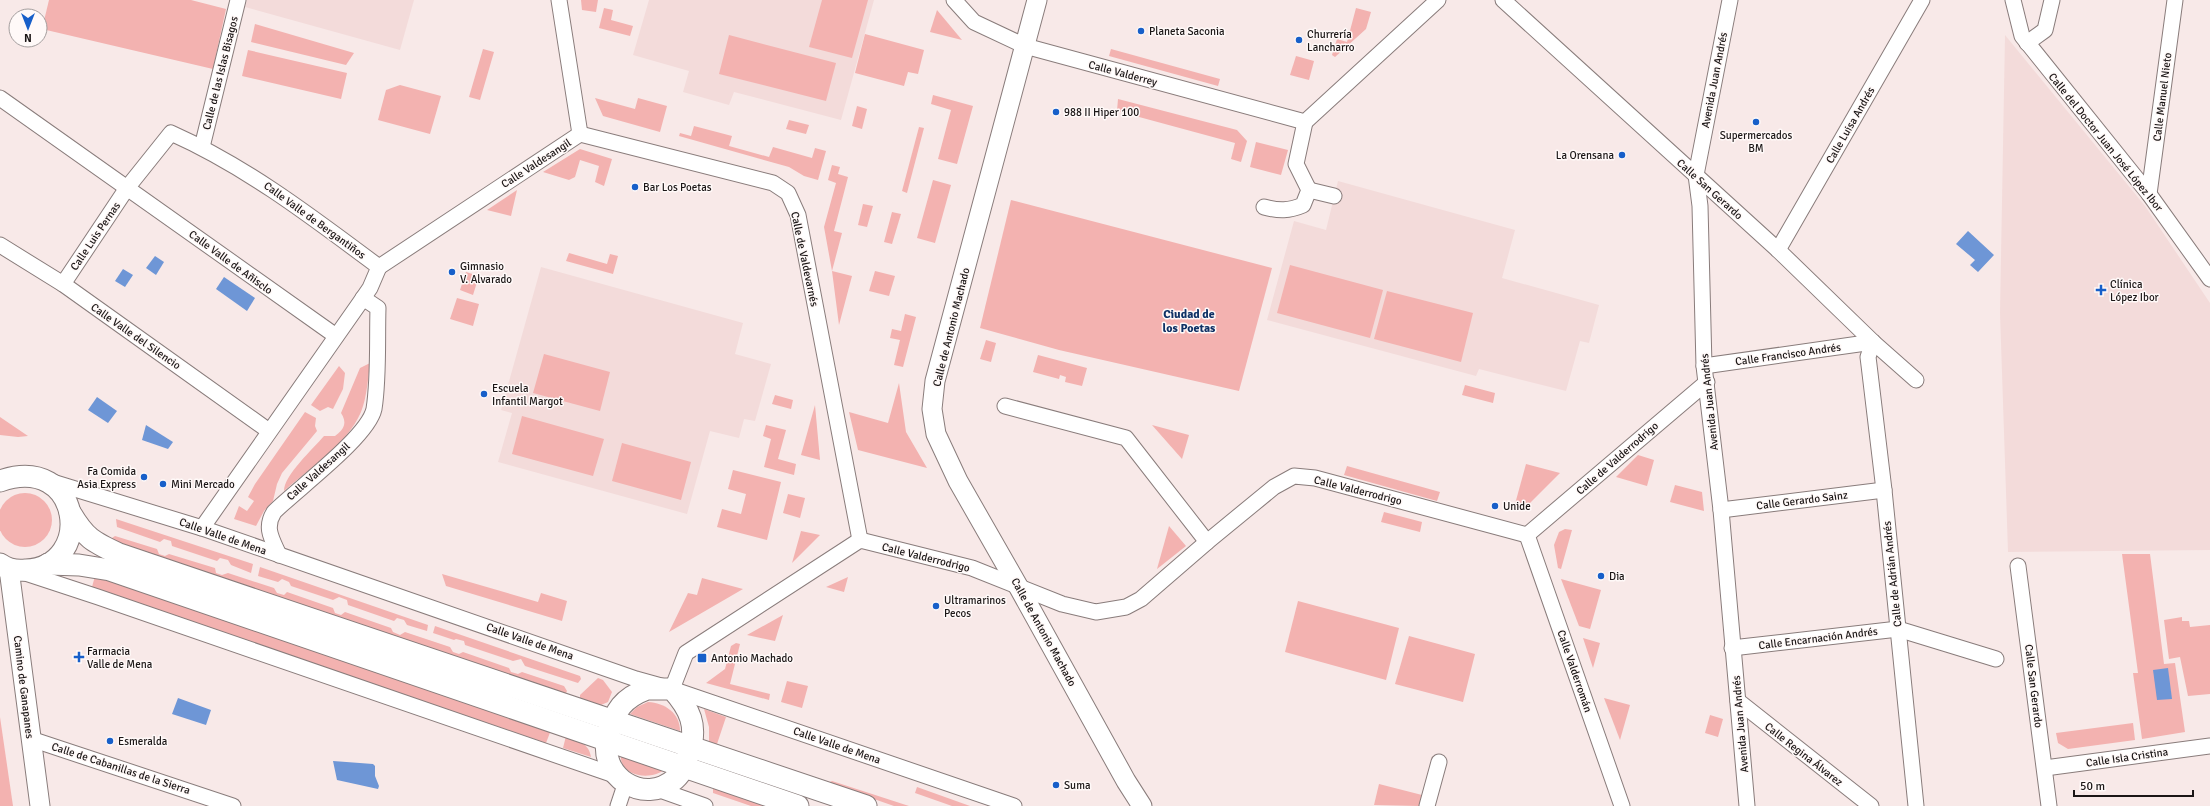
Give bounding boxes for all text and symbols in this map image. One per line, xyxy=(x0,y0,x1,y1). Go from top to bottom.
north arrow xyxy=(8,8,48,48)
street label: Calle de las Islas Bisagos xyxy=(200,15,241,131)
place label: Planeta Saconia xyxy=(1149,25,1225,38)
marker: Planeta Saconia xyxy=(1136,26,1146,36)
place label: Churrería Lancharro xyxy=(1307,28,1355,54)
text: N xyxy=(24,31,32,44)
street label: Avenida Juan Andrés xyxy=(1699,31,1730,129)
marker: Churrería Lancharro xyxy=(1294,35,1304,45)
street label: Calle Manuel Nieto xyxy=(2151,52,2174,142)
street label: Calle Valderrey xyxy=(1087,58,1159,89)
street label: Calle del Doctor Juan José López Ibor xyxy=(2046,71,2165,214)
street label: Calle Luisa Andrés xyxy=(1823,84,1878,166)
place label: 988 II Hiper 100 xyxy=(1064,106,1139,119)
marker: 988 II Hiper 100 xyxy=(1051,107,1061,117)
marker: Supermercados BM xyxy=(1751,117,1761,127)
place label: Supermercados BM xyxy=(1720,129,1793,155)
street label: Calle Valdesangil xyxy=(499,136,574,191)
place label: La Orensana xyxy=(1556,149,1614,162)
marker: La Orensana xyxy=(1617,150,1627,160)
street label: Calle San Gerardo xyxy=(1674,156,1745,223)
street label: Calle Valle de Bergantiños xyxy=(261,179,368,262)
place label: Bar Los Poetas xyxy=(643,181,712,194)
marker: Bar Los Poetas xyxy=(630,182,640,192)
street label: Calle Luis Pernas xyxy=(68,199,123,273)
street label: Calle de Valdevarnés xyxy=(788,210,821,308)
street label: Calle Valle de Añisclo xyxy=(186,228,275,297)
place label: Gimnasio V. Alvarado xyxy=(460,260,512,286)
street label: Calle de Antonio Machado xyxy=(930,266,973,388)
marker: Gimnasio V. Alvarado xyxy=(447,267,457,277)
place label: Clínica López Ibor xyxy=(2110,278,2159,304)
marker: Clínica López Ibor xyxy=(2095,284,2107,296)
street label: Calle Valle del Silencio xyxy=(88,301,183,372)
district label: Ciudad de los Poetas xyxy=(1163,307,1216,336)
street label: Calle Francisco Andrés xyxy=(1734,341,1842,368)
street label: Avenida Juan Andrés xyxy=(1698,353,1721,451)
place label: Escuela Infantil Margot xyxy=(492,382,563,408)
marker: Escuela Infantil Margot xyxy=(479,389,489,399)
street label: Calle de Valderrodrigo xyxy=(1574,419,1661,497)
street label: Calle Valdesangil xyxy=(284,440,353,503)
place label: Fa Comida Asia Express xyxy=(77,465,136,491)
marker: Fa Comida Asia Express xyxy=(139,472,149,482)
street label: Calle Valderrodrigo xyxy=(1312,473,1404,508)
place label: Mini Mercado xyxy=(171,478,235,491)
marker: Mini Mercado xyxy=(158,479,168,489)
street label: Calle Gerardo Sainz xyxy=(1756,488,1849,513)
place label: Unide xyxy=(1503,500,1531,513)
marker: Unide xyxy=(1490,501,1500,511)
street label: Calle Valle de Mena xyxy=(177,515,269,558)
street label: Calle de Adrián Andrés xyxy=(1880,520,1905,628)
street label: Calle Valderrodrigo xyxy=(880,540,972,575)
place label: Dia xyxy=(1609,570,1625,583)
marker: Dia xyxy=(1596,571,1606,581)
street label: Calle de Antonio Machado xyxy=(1008,576,1079,689)
place label: Ultramarinos Pecos xyxy=(944,594,1006,620)
marker: Ultramarinos Pecos xyxy=(931,601,941,611)
street label: Calle Valle de Mena xyxy=(484,620,576,663)
street label: Calle Encarnación Andrés xyxy=(1758,625,1879,652)
street label: Calle Valderromán xyxy=(1554,628,1595,714)
street label: Camino de Ganapanes xyxy=(11,635,36,740)
street label: Calle San Gerardo xyxy=(2022,644,2045,729)
place label: Farmacia Valle de Mena xyxy=(87,645,153,671)
marker: Farmacia Valle de Mena xyxy=(74,652,84,662)
marker: Antonio Machado xyxy=(696,652,708,664)
place label: Antonio Machado xyxy=(711,652,793,665)
street label: Avenida Juan Andrés xyxy=(1730,675,1751,773)
street label: Calle Regina Álvarez xyxy=(1762,719,1846,789)
street label: Calle Valle de Mena xyxy=(791,724,883,767)
place label: Esmeralda xyxy=(118,735,168,748)
marker: Esmeralda xyxy=(105,736,115,746)
street label: Calle de Cabanillas de la Sierra xyxy=(50,740,192,797)
street label: Calle Isla Cristina xyxy=(2085,745,2169,770)
scale bar xyxy=(2074,772,2193,798)
place label: Suma xyxy=(1064,779,1091,792)
text: 50 m xyxy=(2080,779,2105,794)
marker: Suma xyxy=(1051,780,1061,790)

